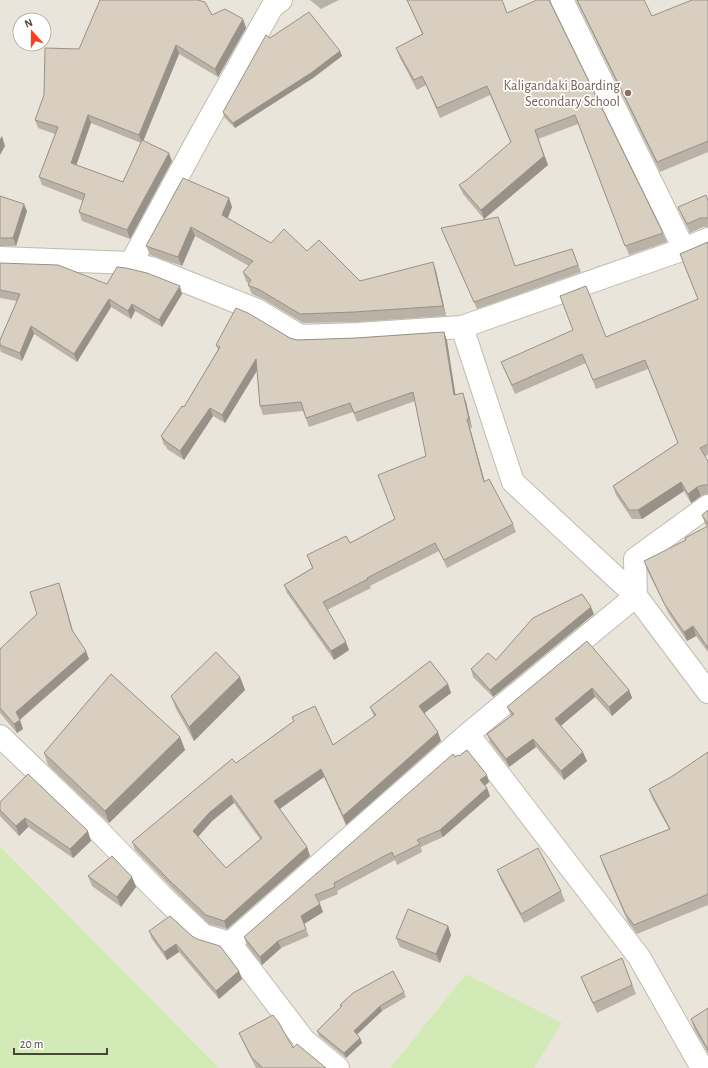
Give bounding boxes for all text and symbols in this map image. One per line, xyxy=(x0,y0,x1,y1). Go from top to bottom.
north arrow xyxy=(12,12,52,52)
text: N xyxy=(23,17,34,30)
place label: Kaligandaki Boarding Secondary School xyxy=(503,79,620,109)
marker: Kaligandaki Boarding Secondary School xyxy=(623,88,633,98)
scale bar xyxy=(14,1030,107,1056)
text: 20 m xyxy=(20,1038,43,1050)

